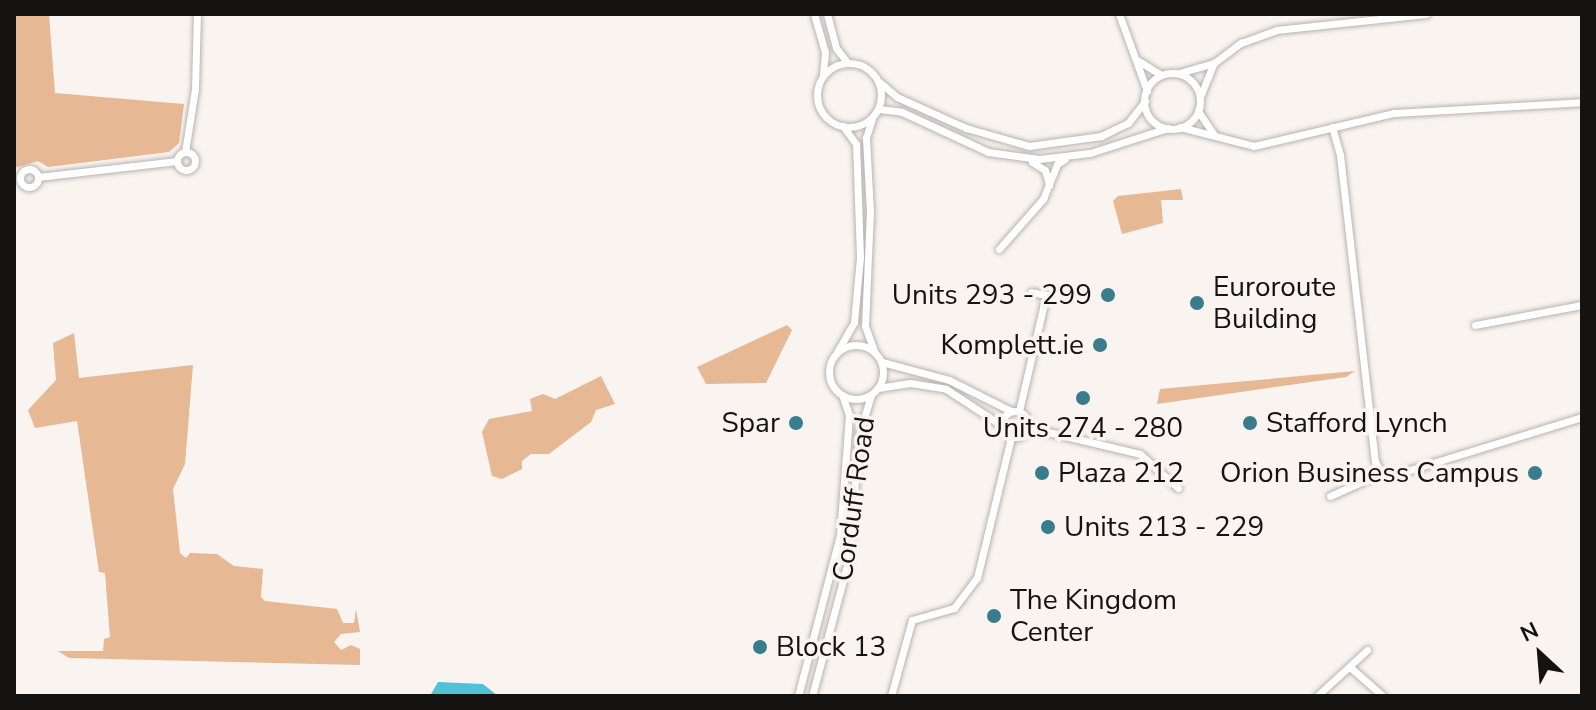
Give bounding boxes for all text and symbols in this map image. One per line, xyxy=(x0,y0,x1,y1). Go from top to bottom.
place label: Euroroute Building xyxy=(1213,270,1336,336)
place label: Units 293 - 299 xyxy=(892,278,1092,312)
marker: Units 293 - 299 xyxy=(1099,286,1117,304)
marker: Euroroute Building xyxy=(1188,294,1206,312)
place label: Komplett.ie xyxy=(941,328,1084,362)
marker: Komplett.ie xyxy=(1091,336,1109,354)
marker: Units 274 - 280 xyxy=(1074,389,1092,407)
place label: Spar xyxy=(722,406,780,440)
place label: Stafford Lynch xyxy=(1266,406,1448,440)
place label: Units 274 - 280 xyxy=(983,411,1183,445)
marker: Spar xyxy=(787,414,805,432)
marker: Stafford Lynch xyxy=(1241,414,1259,432)
street label: Corduff Road xyxy=(826,415,882,583)
place label: Plaza 212 xyxy=(1058,456,1184,490)
place label: Orion Business Campus xyxy=(1220,456,1519,490)
marker: Plaza 212 xyxy=(1033,464,1051,482)
marker: Orion Business Campus xyxy=(1526,464,1544,482)
place label: Units 213 - 229 xyxy=(1064,510,1264,544)
marker: Units 213 - 229 xyxy=(1039,518,1057,536)
place label: The Kingdom Center xyxy=(1010,583,1177,649)
marker: The Kingdom Center xyxy=(985,607,1003,625)
north arrow xyxy=(1500,614,1580,694)
text: N xyxy=(1516,615,1543,650)
place label: Block 13 xyxy=(776,630,886,664)
marker: Block 13 xyxy=(751,638,769,656)

